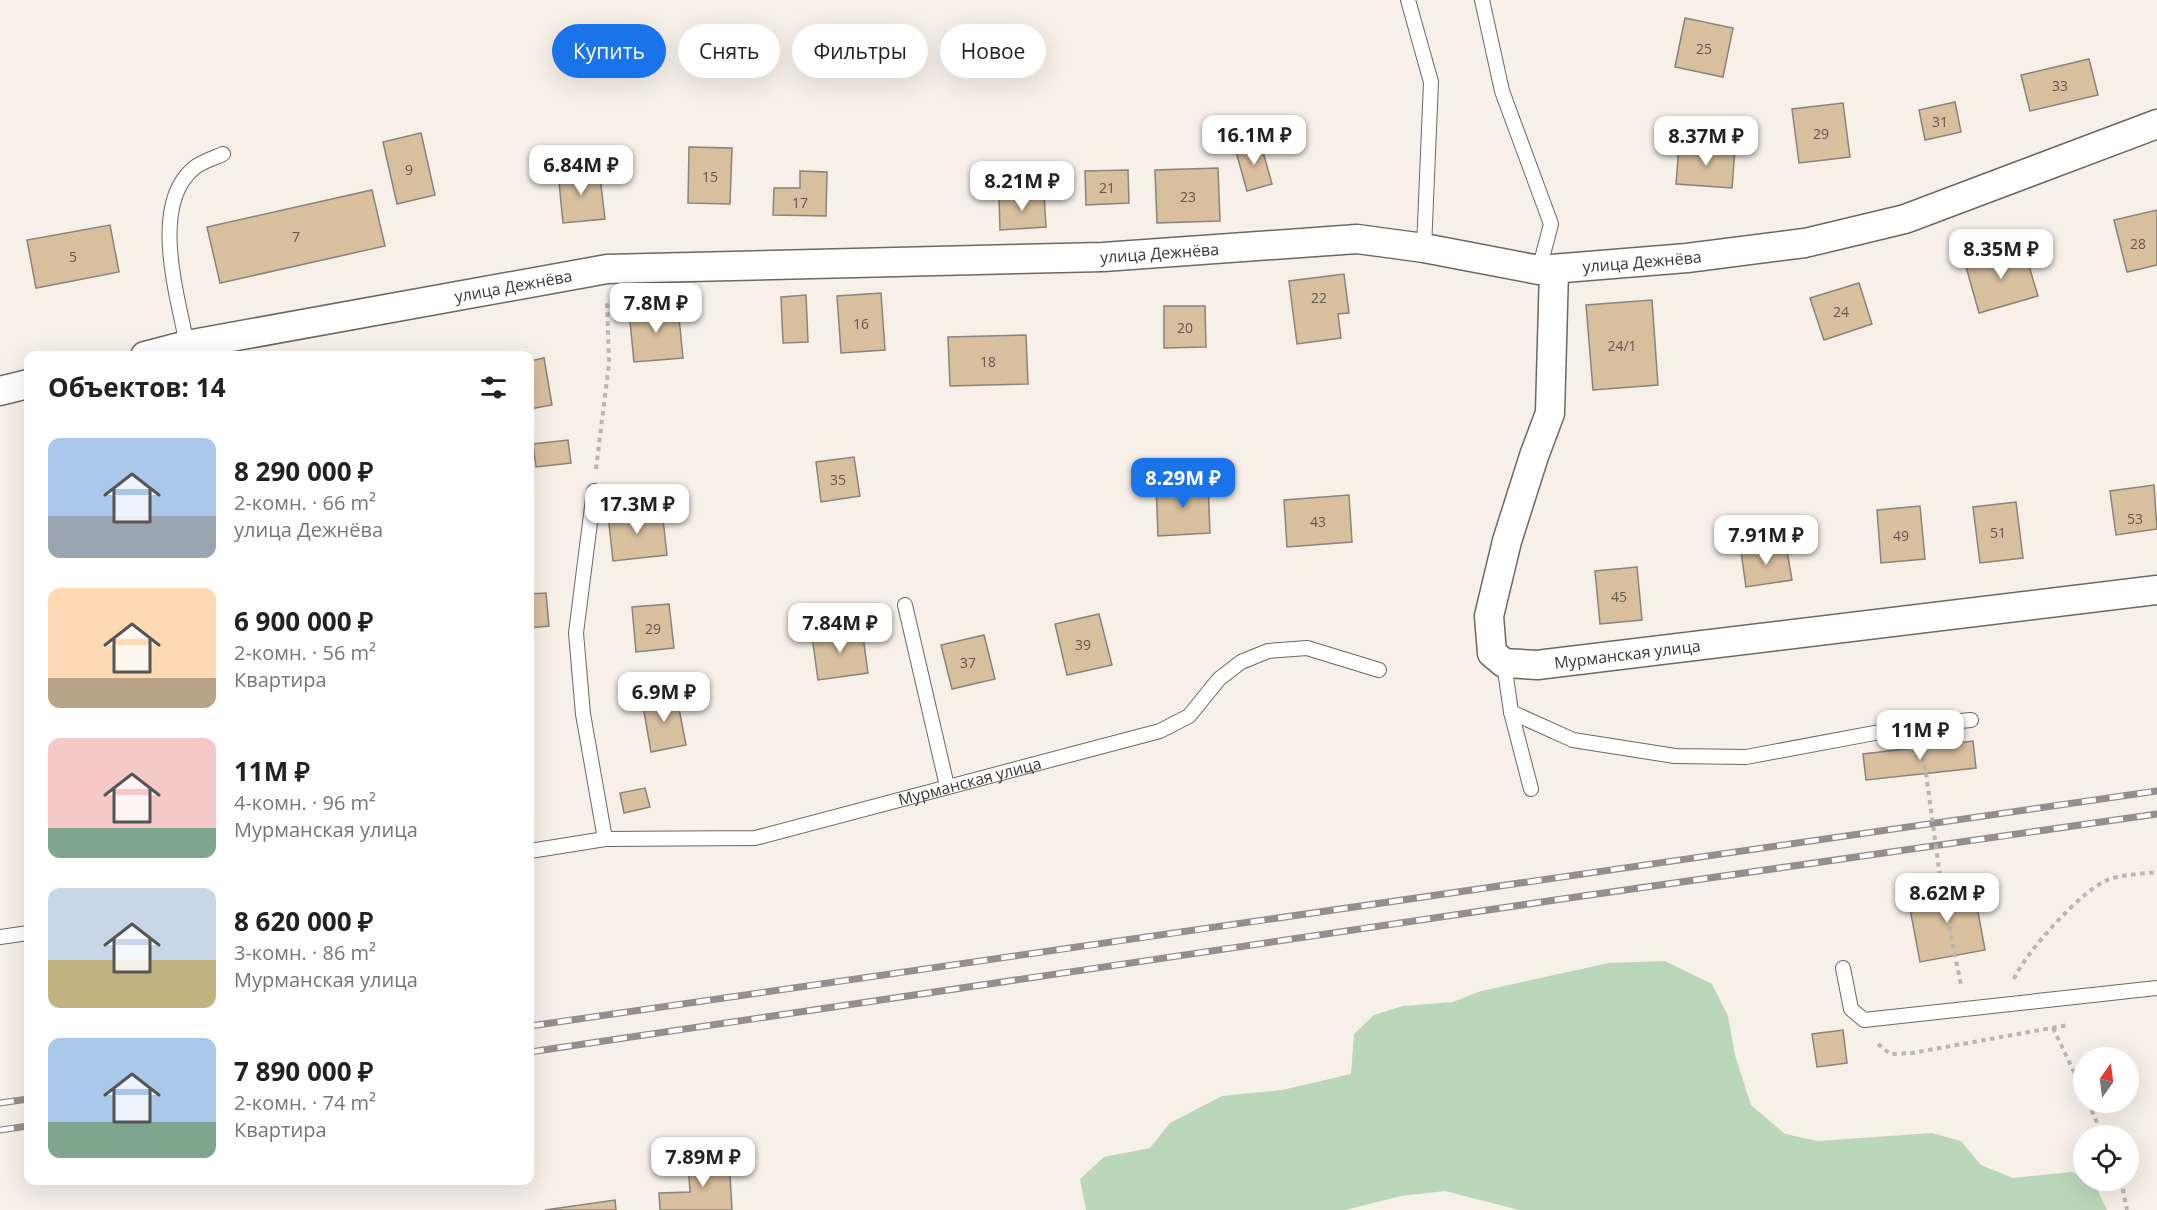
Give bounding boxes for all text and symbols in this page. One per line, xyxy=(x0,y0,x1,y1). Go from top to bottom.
chip: Купить xyxy=(552,24,666,78)
chip: Снять xyxy=(678,24,780,78)
chip: Фильтры xyxy=(792,24,928,78)
chip: Новое xyxy=(940,24,1046,78)
house number: 25 xyxy=(1696,39,1712,58)
house number: 33 xyxy=(2052,76,2068,95)
house number: 31 xyxy=(1932,112,1948,131)
pin: 16.1M ₽ xyxy=(1199,115,1309,166)
pin: 8.37M ₽ xyxy=(1651,116,1761,167)
text: 16.1M ₽ xyxy=(1216,121,1292,148)
text: 8.37M ₽ xyxy=(1668,122,1744,149)
house number: 29 xyxy=(1813,124,1829,143)
pin: 6.84M ₽ xyxy=(526,145,636,196)
text: 6.84M ₽ xyxy=(543,151,619,178)
house number: 9 xyxy=(405,160,413,179)
pin: 8.21M ₽ xyxy=(967,161,1077,212)
house number: 15 xyxy=(702,167,718,186)
text: 8.21M ₽ xyxy=(984,167,1060,194)
house number: 21 xyxy=(1099,178,1115,197)
house number: 23 xyxy=(1180,187,1196,206)
house number: 17 xyxy=(792,193,808,212)
house number: 7 xyxy=(292,227,300,246)
pin: 8.35M ₽ xyxy=(1946,229,2056,280)
house number: 28 xyxy=(2130,234,2146,253)
text: 8.35M ₽ xyxy=(1963,235,2039,262)
street label: улица Дежнёва xyxy=(1099,238,1220,268)
street label: улица Дежнёва xyxy=(1582,245,1703,277)
house number: 5 xyxy=(69,247,77,266)
street label: улица Дежнёва xyxy=(453,265,574,307)
pin: 7.8M ₽ xyxy=(607,283,705,334)
house number: 22 xyxy=(1311,288,1327,307)
text: 7.8M ₽ xyxy=(624,289,688,316)
house number: 24 xyxy=(1833,302,1849,321)
house number: 16 xyxy=(853,314,869,333)
house number: 20 xyxy=(1177,318,1193,337)
house number: 24/1 xyxy=(1607,336,1637,355)
house number: 18 xyxy=(980,352,996,371)
text: Объектов: 14 xyxy=(48,369,226,405)
icon: filters xyxy=(477,371,510,404)
text: 8 290 000 ₽ xyxy=(234,453,373,489)
pin: 8.29M ₽ xyxy=(1128,458,1238,509)
icon: home xyxy=(96,462,168,534)
text: 8.29M ₽ xyxy=(1145,464,1221,491)
house number: 35 xyxy=(830,470,846,489)
pin: 17.3M ₽ xyxy=(582,484,692,535)
text: 2-комн. · 66 m² xyxy=(234,489,376,516)
text: 17.3M ₽ xyxy=(599,490,675,517)
house number: 53 xyxy=(2127,509,2143,528)
house number: 43 xyxy=(1310,512,1326,531)
pin: 7.91M ₽ xyxy=(1711,515,1821,566)
text: улица Дежнёва xyxy=(234,516,383,543)
text: 7.91M ₽ xyxy=(1728,521,1804,548)
house number: 51 xyxy=(1990,523,2006,542)
house number: 49 xyxy=(1893,526,1909,545)
house number: 45 xyxy=(1611,587,1627,606)
text: 6 900 000 ₽ xyxy=(234,603,373,639)
pin: 7.84M ₽ xyxy=(785,603,895,654)
text: 7.84M ₽ xyxy=(802,609,878,636)
icon: home xyxy=(96,612,168,684)
house number: 29 xyxy=(645,619,661,638)
street label: Мурманская улица xyxy=(1553,634,1702,674)
house number: 39 xyxy=(1075,635,1091,654)
text: 2-комн. · 56 m² xyxy=(234,639,376,666)
house number: 37 xyxy=(960,653,976,672)
text: Квартира xyxy=(234,666,327,693)
pin: 6.9M ₽ xyxy=(615,672,713,723)
text: 6.9M ₽ xyxy=(632,678,696,705)
pin: 11M ₽ xyxy=(1878,710,1962,761)
text: 11M ₽ xyxy=(1891,716,1949,743)
street label: Мурманская улица xyxy=(896,752,1044,811)
text: 11M ₽ xyxy=(234,753,310,789)
icon: home xyxy=(96,762,168,834)
text: 4-комн. · 96 m² xyxy=(234,789,376,816)
text: Мурманская улица xyxy=(234,816,418,843)
pin: 8.62M ₽ xyxy=(1892,873,2002,924)
text: 8.62M ₽ xyxy=(1909,879,1985,906)
text: 8 620 000 ₽ xyxy=(234,903,373,939)
icon: home xyxy=(96,912,168,984)
text: 3-комн. · 86 m² xyxy=(234,939,376,966)
text: Мурманская улица xyxy=(234,966,418,993)
north arrow xyxy=(2073,1047,2139,1113)
map controls xyxy=(2073,1047,2139,1191)
text: 7 890 000 ₽ xyxy=(234,1053,373,1089)
icon: home xyxy=(96,1062,168,1134)
text: 2-комн. · 74 m² xyxy=(234,1089,376,1116)
text: Квартира xyxy=(234,1116,327,1143)
button: locate xyxy=(2073,1125,2139,1191)
pin: 7.89M ₽ xyxy=(648,1137,758,1188)
text: 7.89M ₽ xyxy=(665,1143,741,1170)

